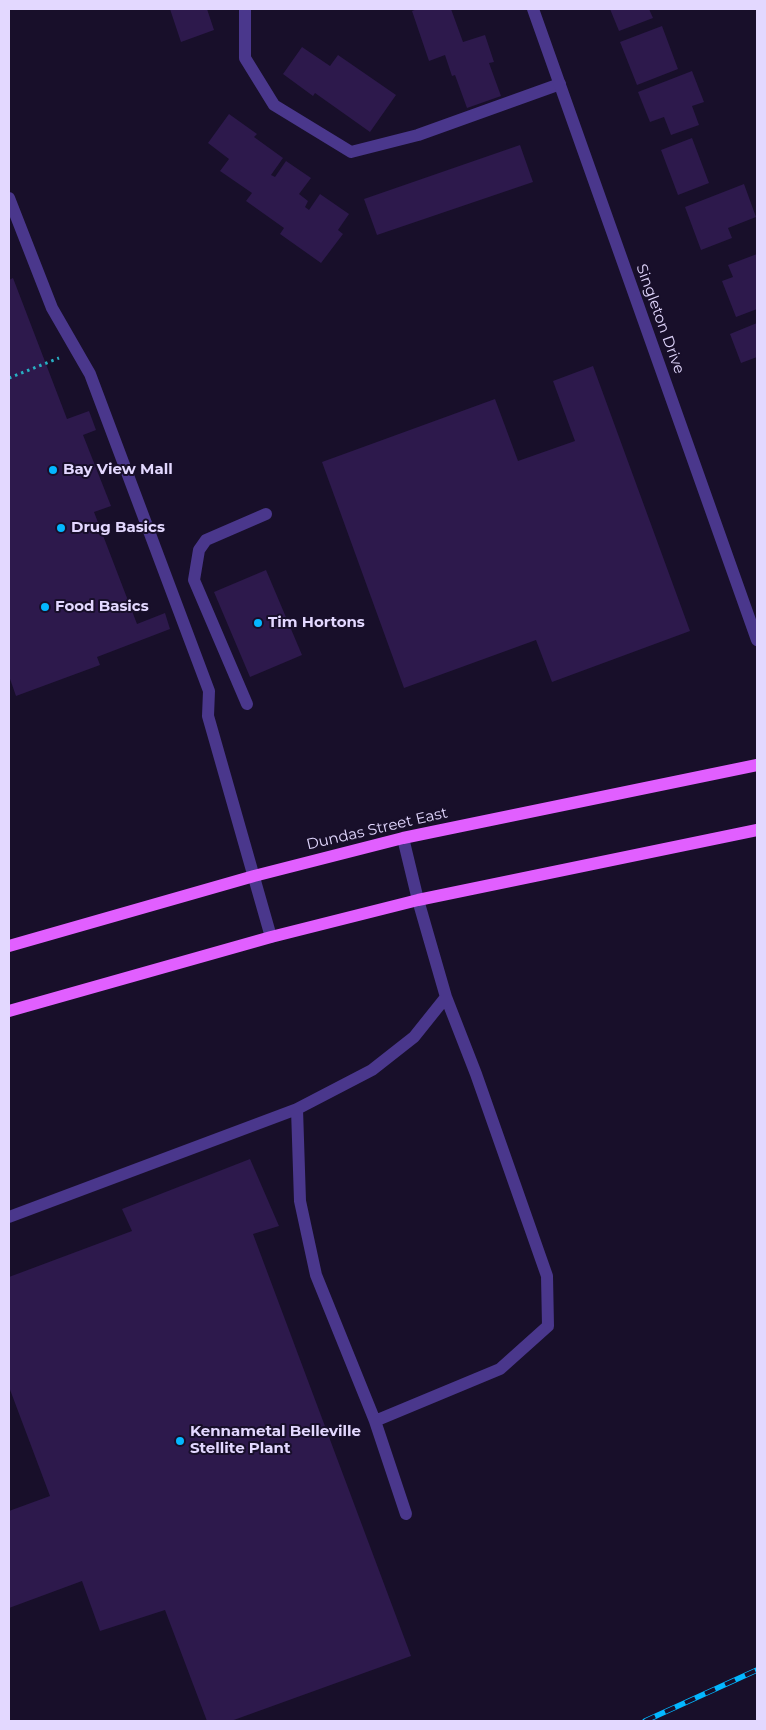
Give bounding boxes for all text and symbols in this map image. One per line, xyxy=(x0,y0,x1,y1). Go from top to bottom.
street label: Singleton Drive xyxy=(632,262,688,376)
place label: Bay View Mall xyxy=(63,461,173,479)
marker: Bay View Mall xyxy=(47,464,59,476)
place label: Drug Basics xyxy=(71,519,165,537)
marker: Drug Basics xyxy=(55,522,67,534)
place label: Food Basics xyxy=(55,598,149,616)
marker: Food Basics xyxy=(39,601,51,613)
place label: Tim Hortons xyxy=(268,614,365,632)
marker: Tim Hortons xyxy=(252,617,264,629)
street label: Dundas Street East xyxy=(305,804,449,854)
place label: Kennametal Belleville Stellite Plant xyxy=(190,1423,361,1458)
marker: Kennametal Belleville Stellite Plant xyxy=(174,1435,186,1447)

